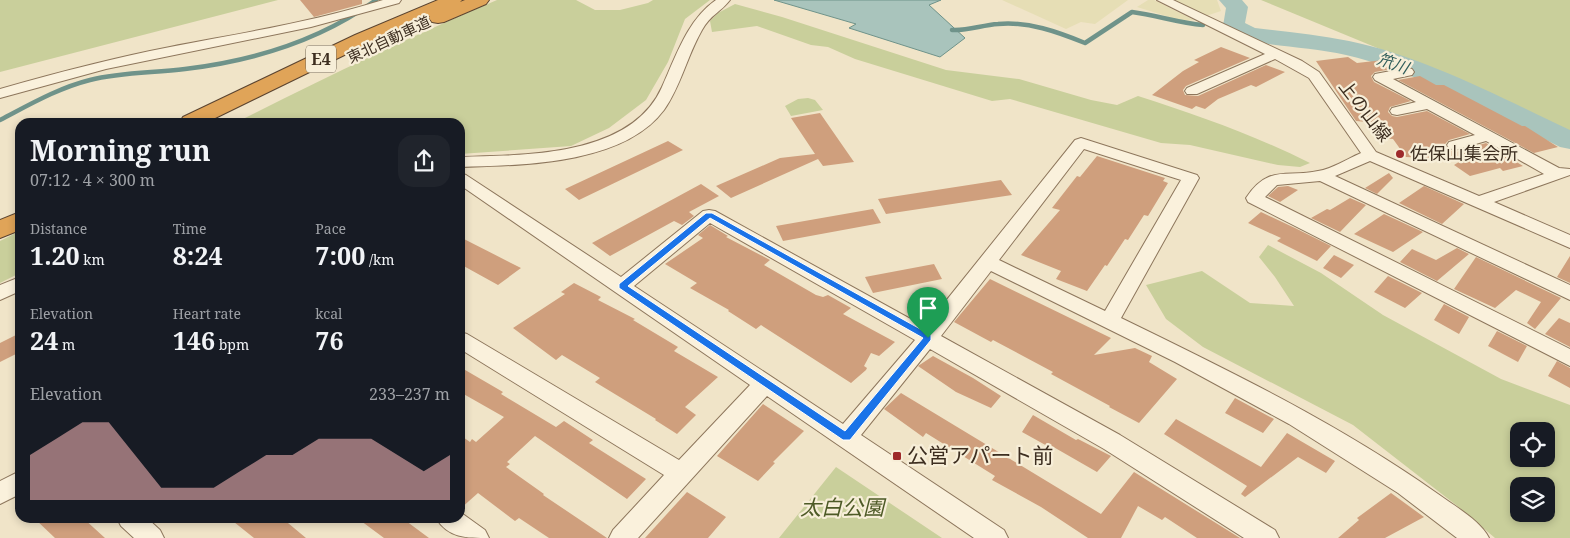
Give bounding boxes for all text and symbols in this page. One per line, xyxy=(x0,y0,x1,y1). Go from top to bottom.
street label: 東北自動車道 xyxy=(344,11,434,67)
road number: E4 xyxy=(306,46,336,72)
water label: 笊川 xyxy=(1374,47,1414,79)
street label: 上の山線 xyxy=(1334,75,1397,146)
text: Morning run xyxy=(30,131,211,169)
button: share xyxy=(398,135,450,187)
place label: 佐保山集会所 xyxy=(1410,141,1518,165)
marker: 佐保山集会所 xyxy=(1394,148,1406,160)
text: 07:12 · 4 × 300 m xyxy=(30,169,155,191)
text: Distance xyxy=(30,219,87,238)
text: Time xyxy=(173,219,206,238)
text: Pace xyxy=(315,219,346,238)
text: 1.20 xyxy=(30,238,80,272)
text: 8:24 xyxy=(173,238,223,272)
text: 7:00 xyxy=(315,238,365,272)
text: km xyxy=(80,250,105,269)
text: /km xyxy=(365,250,394,269)
pin xyxy=(907,287,949,338)
icon: arrive xyxy=(914,294,942,322)
text: Elevation xyxy=(30,304,93,323)
text: Heart rate xyxy=(173,304,241,323)
text: kcal xyxy=(315,304,342,323)
text: 24 xyxy=(30,323,58,357)
text: 146 xyxy=(173,323,215,357)
text: 76 xyxy=(315,323,344,357)
text: m xyxy=(58,335,75,354)
text: bpm xyxy=(215,335,249,354)
text: Elevation xyxy=(30,383,102,405)
text: 233–237 m xyxy=(369,383,450,405)
map controls xyxy=(1510,422,1555,522)
button: locate xyxy=(1510,422,1555,467)
place label: 公営アパート前 xyxy=(907,441,1054,469)
marker: 公営アパート前 xyxy=(891,450,903,462)
button: layers xyxy=(1510,477,1555,522)
park label: 太白公園 xyxy=(800,493,887,521)

